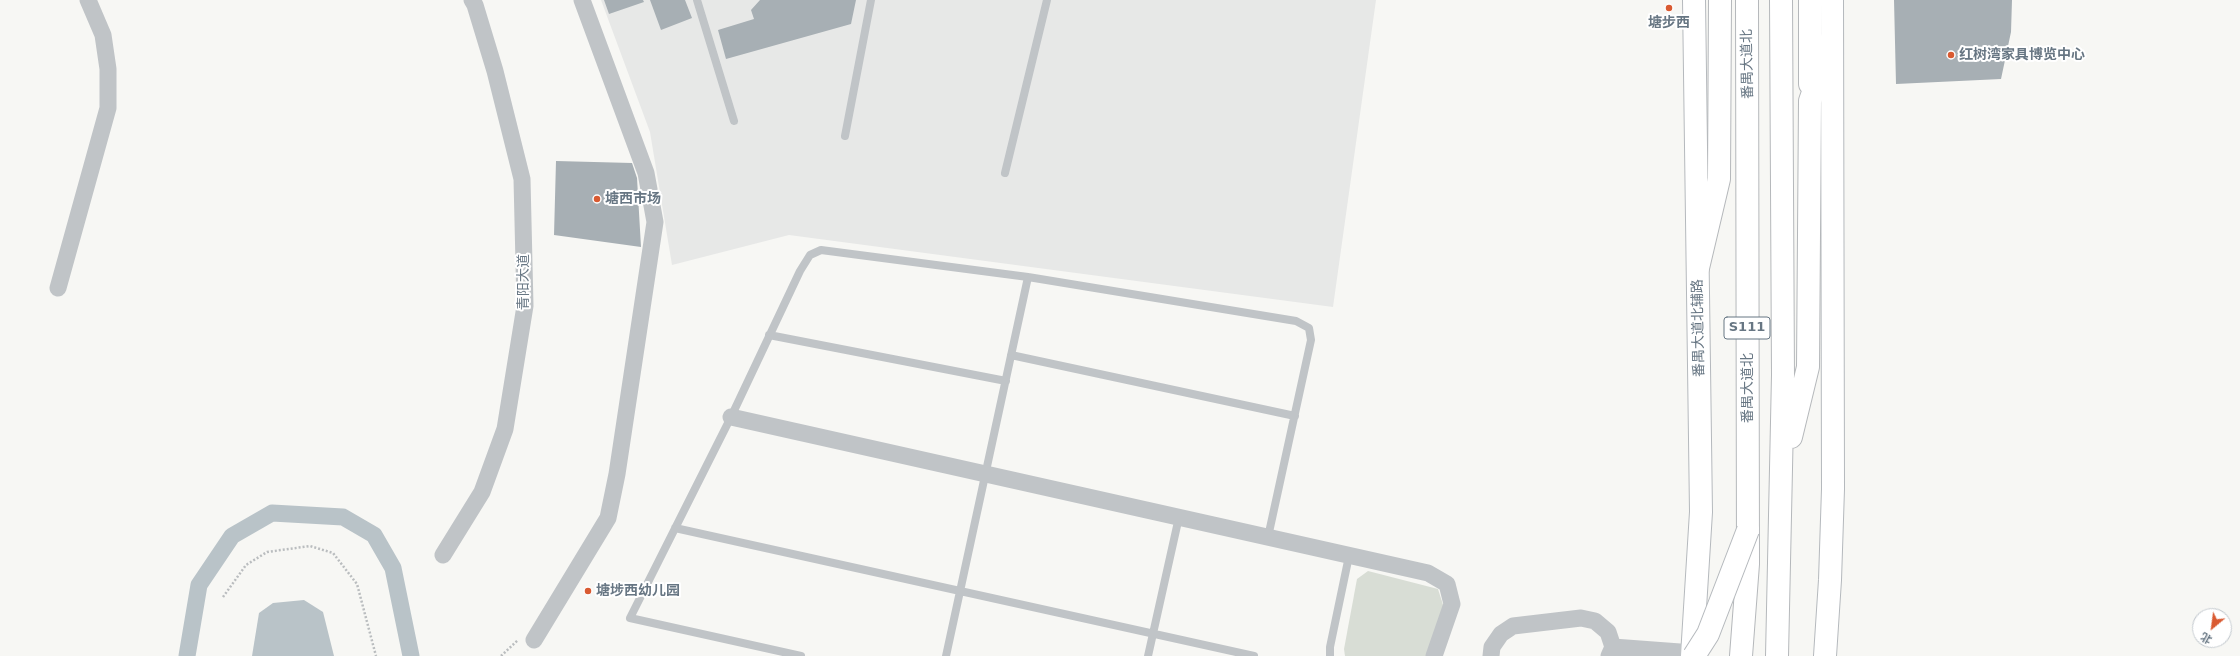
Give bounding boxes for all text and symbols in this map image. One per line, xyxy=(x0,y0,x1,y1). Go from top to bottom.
marker: 塘步西 xyxy=(1664,3,1674,13)
place label: 塘步西 xyxy=(1648,15,1690,31)
street label: 番禺大道北 xyxy=(1739,29,1757,99)
place label: 红树湾家具博览中心 xyxy=(1959,47,2085,63)
marker: 红树湾家具博览中心 xyxy=(1946,50,1956,60)
place label: 塘西市场 xyxy=(605,191,661,207)
marker: 塘西市场 xyxy=(592,194,602,204)
street label: 青阳大道 xyxy=(516,254,532,310)
street label: 番禺大道北辅路 xyxy=(1690,279,1708,377)
road number: S111 xyxy=(1724,317,1770,339)
street label: 番禺大道北 xyxy=(1740,353,1756,423)
place label: 塘埗西幼儿园 xyxy=(596,583,680,599)
marker: 塘埗西幼儿园 xyxy=(583,586,593,596)
north arrow xyxy=(2192,608,2232,648)
text: 北 xyxy=(2198,630,2214,646)

